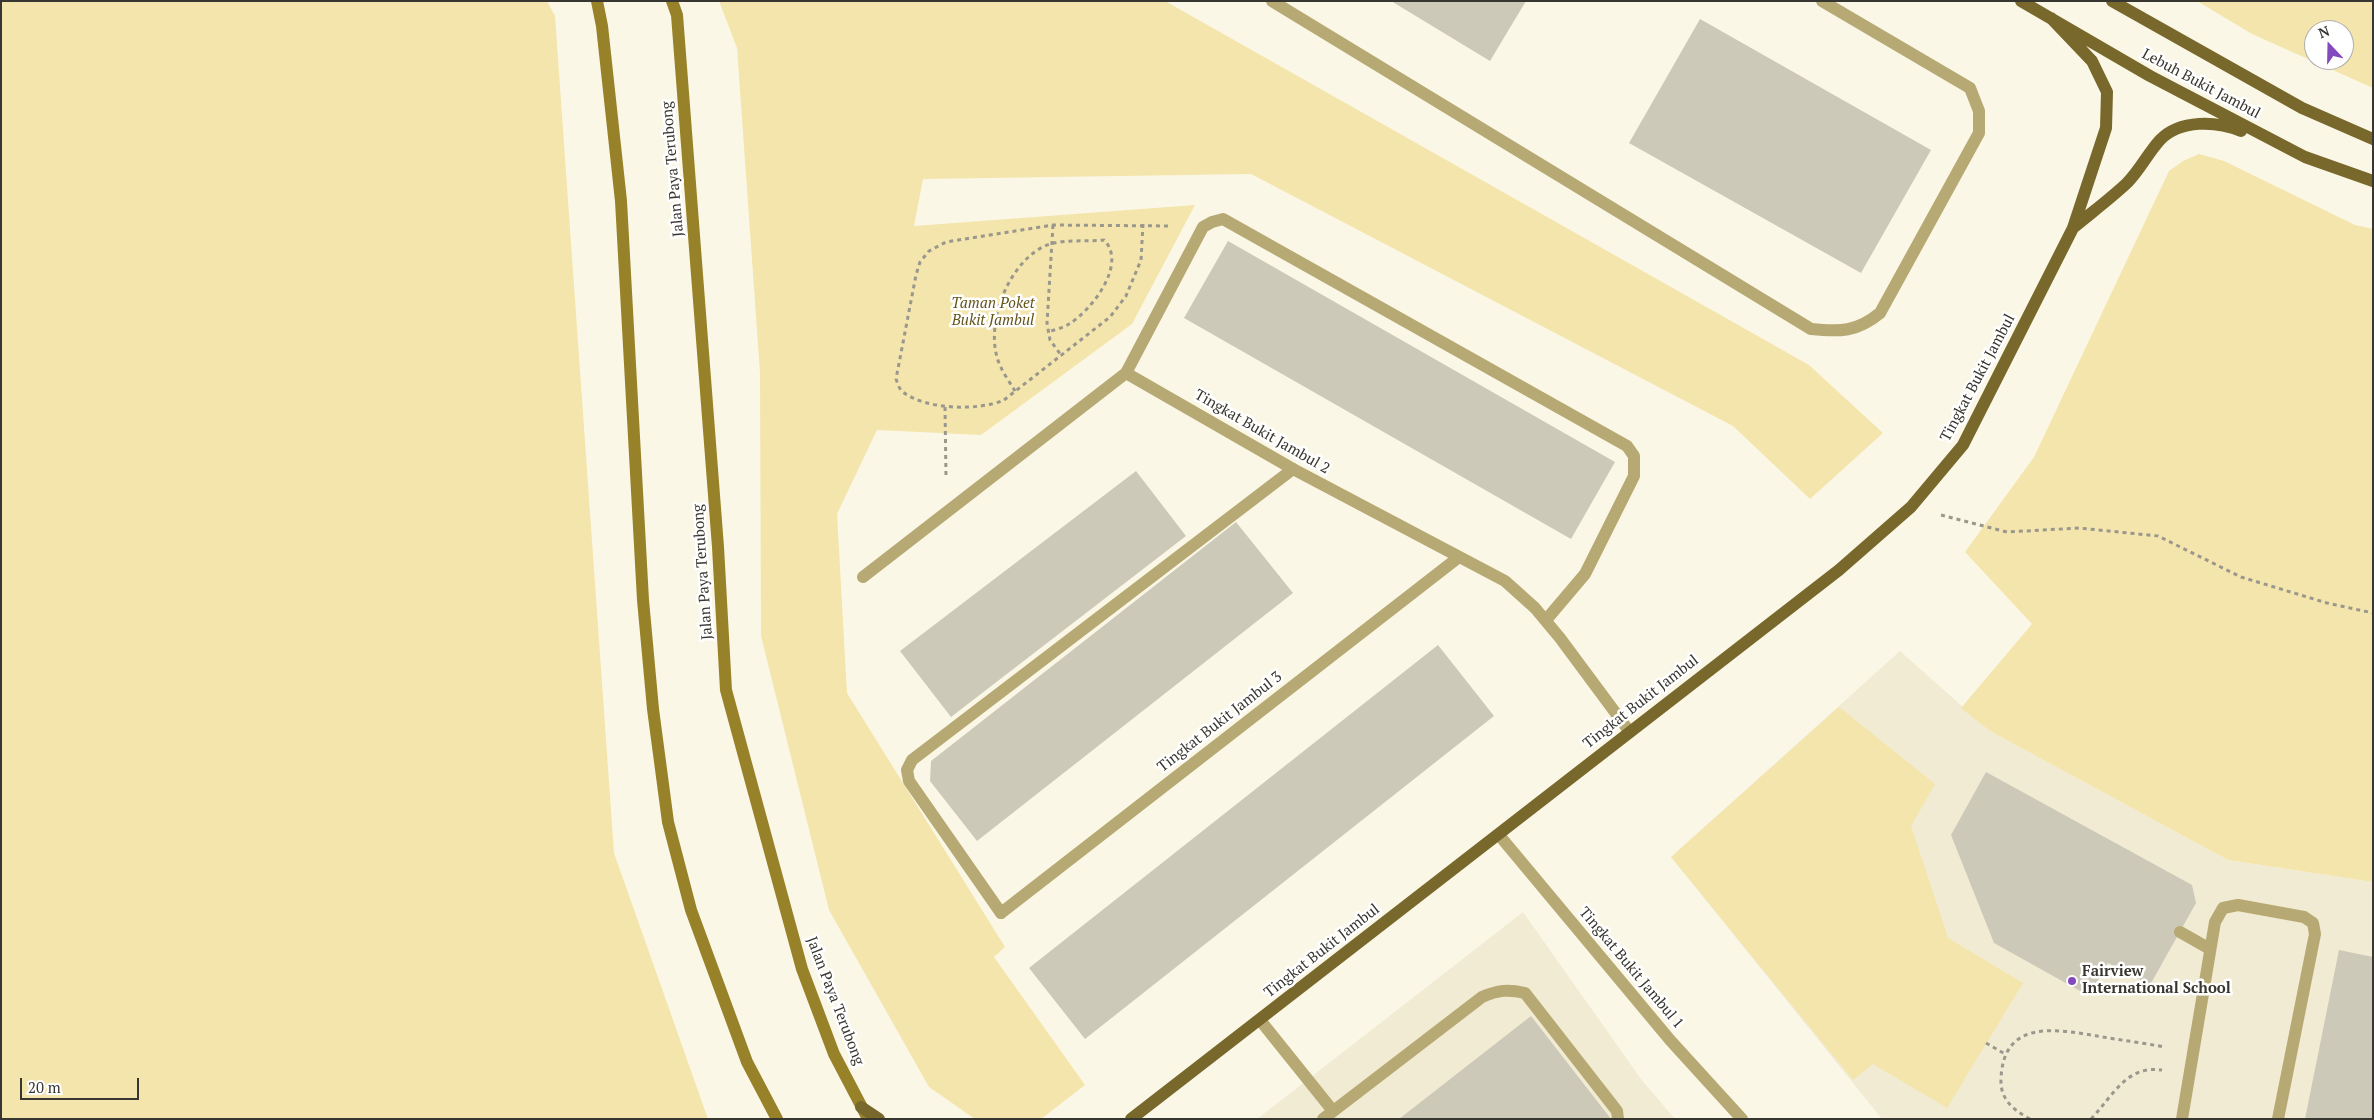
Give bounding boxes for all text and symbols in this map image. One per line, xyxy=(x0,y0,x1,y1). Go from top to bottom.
north arrow xyxy=(2304,20,2354,70)
text: N xyxy=(2315,21,2332,42)
street label: Lebuh Bukit Jambul xyxy=(2139,45,2263,123)
street label: Jalan Paya Terubong xyxy=(658,100,688,238)
park label: Taman Poket Bukit Jambul xyxy=(951,295,1035,330)
street label: Tingkat Bukit Jambul xyxy=(1937,311,2019,445)
street label: Tingkat Bukit Jambul 2 xyxy=(1191,386,1333,478)
street label: Jalan Paya Terubong xyxy=(689,503,717,641)
street label: Tingkat Bukit Jambul xyxy=(1580,651,1702,753)
street label: Tingkat Bukit Jambul 3 xyxy=(1154,668,1286,776)
street label: Tingkat Bukit Jambul xyxy=(1261,900,1383,1002)
street label: Tingkat Bukit Jambul 1 xyxy=(1575,904,1687,1032)
street label: Jalan Paya Terubong xyxy=(802,934,868,1068)
place label: Fairview International School xyxy=(2082,963,2231,998)
marker: Fairview International School xyxy=(2066,975,2078,987)
scale bar xyxy=(22,1068,141,1100)
text: 20 m xyxy=(28,1077,61,1097)

